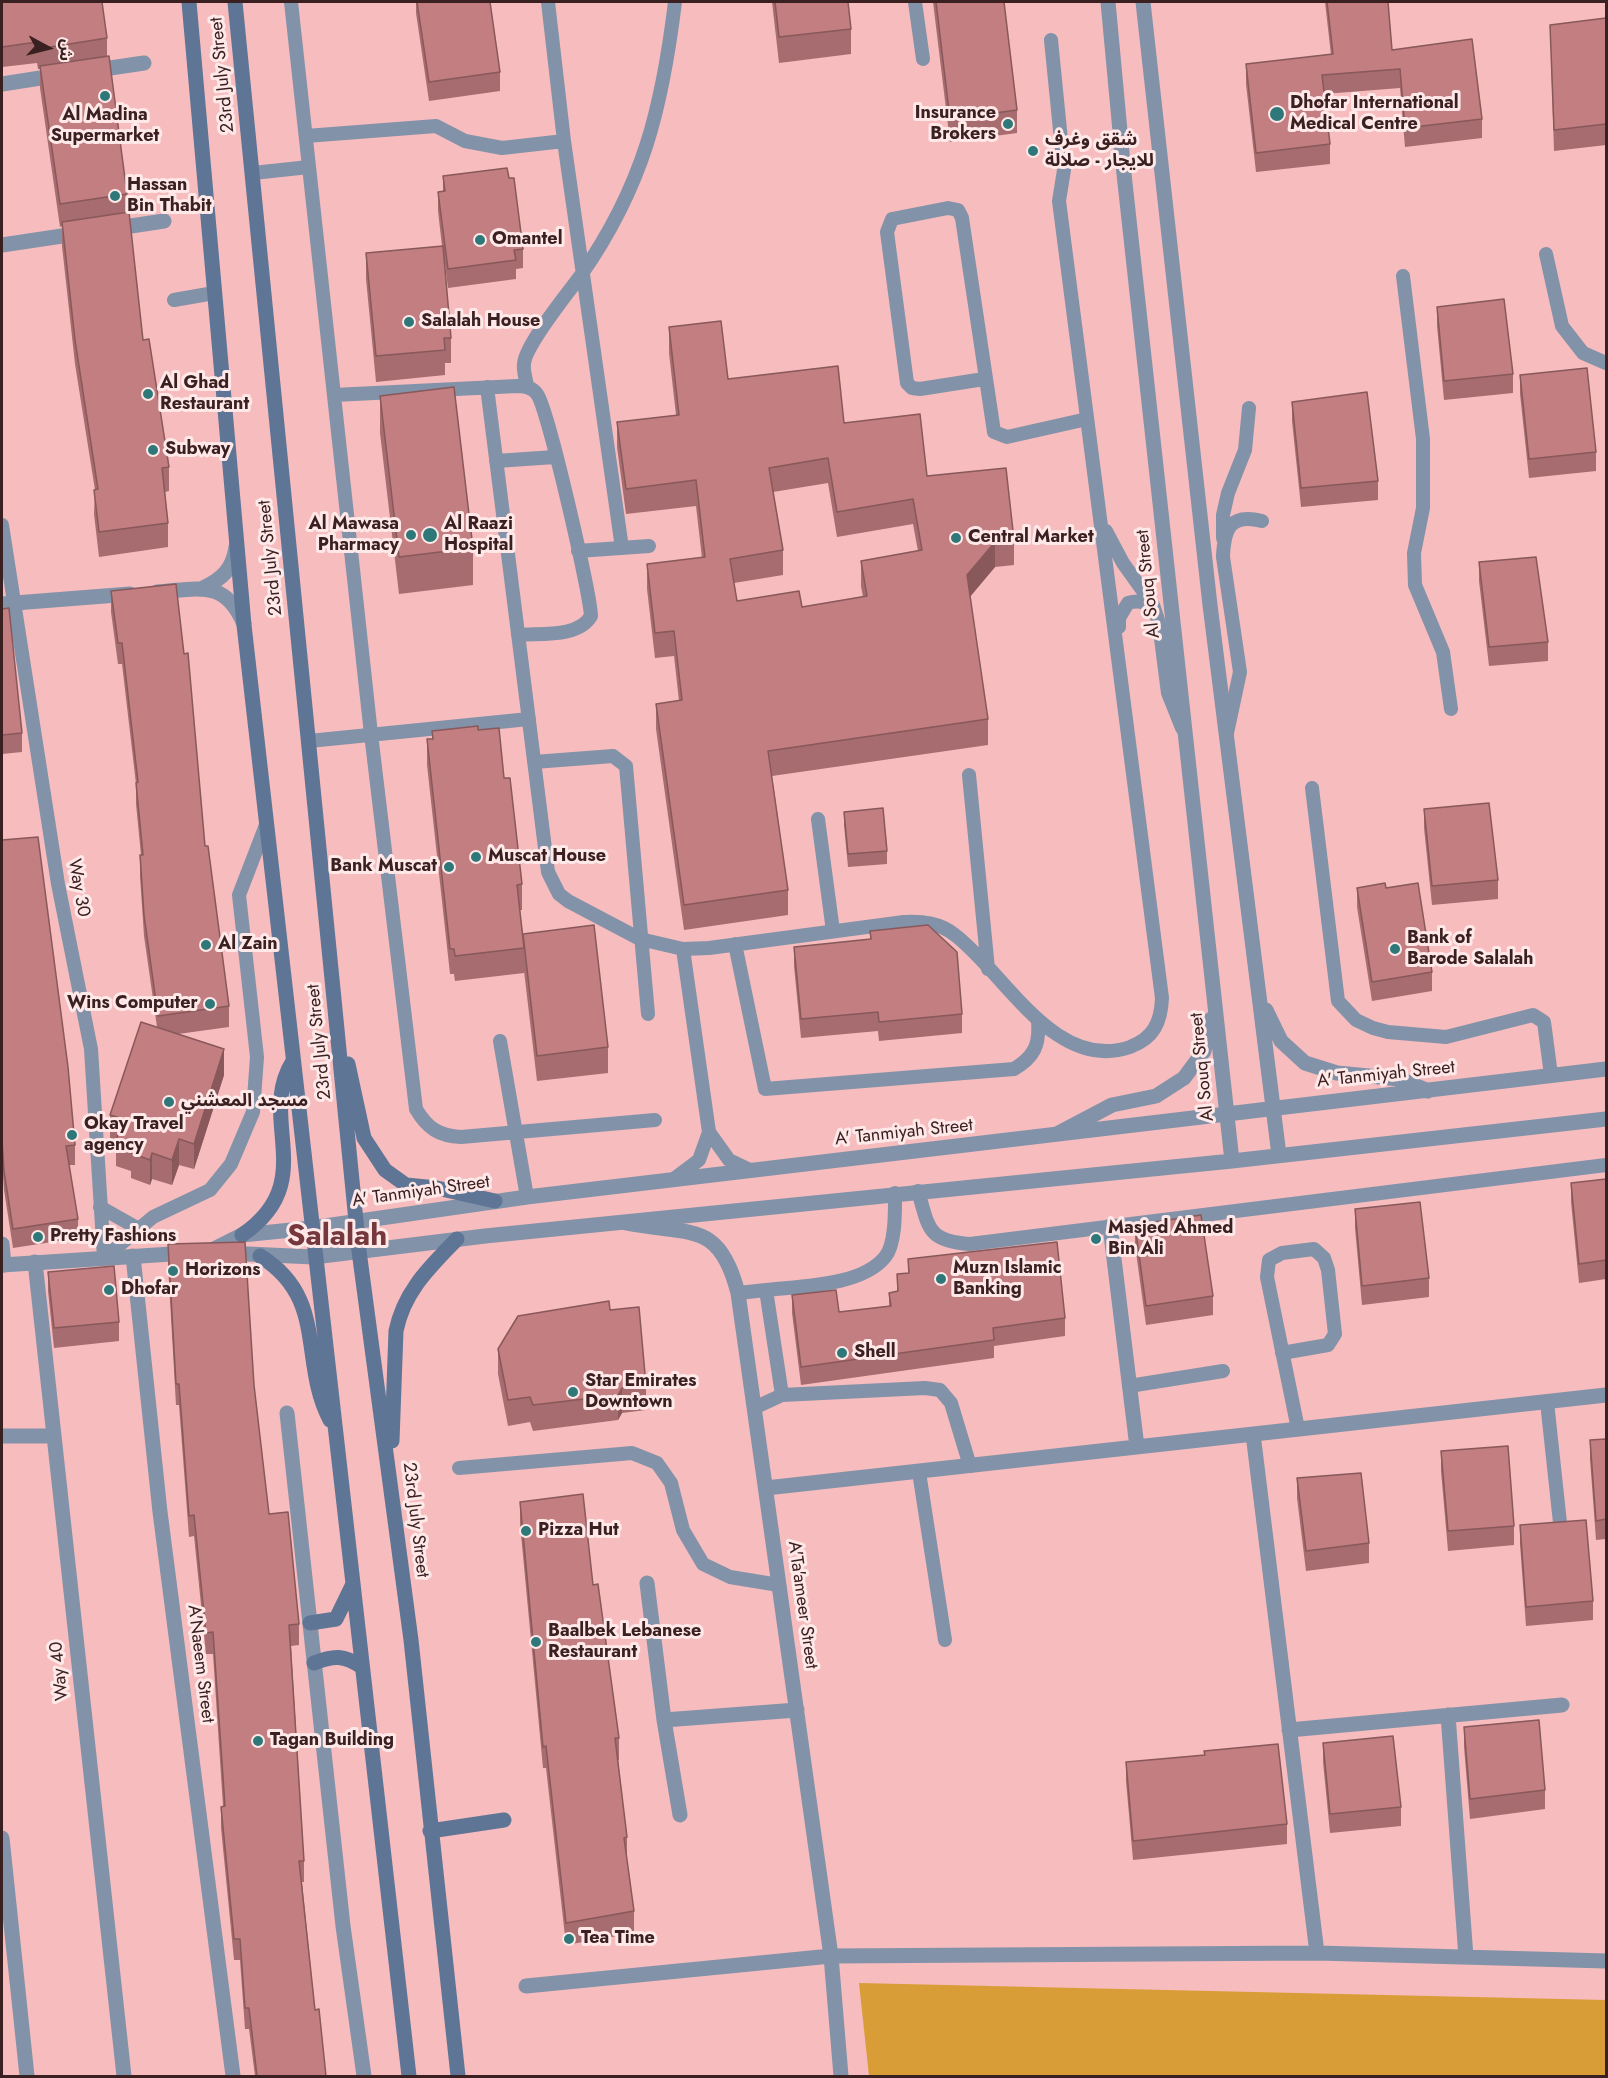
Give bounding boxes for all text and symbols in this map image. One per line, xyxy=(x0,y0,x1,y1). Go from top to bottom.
street label: 23rd July Street xyxy=(206,16,240,134)
north arrow xyxy=(18,18,78,78)
text: ش xyxy=(54,38,79,63)
marker: Al Madina Supermarket xyxy=(98,89,112,103)
place label: Dhofar International Medical Centre xyxy=(1290,93,1459,136)
place label: Insurance Brokers xyxy=(915,103,996,146)
place label: Al Madina Supermarket xyxy=(51,105,159,148)
marker: Dhofar International Medical Centre xyxy=(1268,105,1286,123)
marker: Insurance Brokers xyxy=(1001,117,1015,131)
place label: شقق وغرف للايجار - صلالة xyxy=(1045,130,1154,172)
marker: شقق وغرف للايجار - صلالة xyxy=(1026,144,1040,158)
place label: Hassan Bin Thabit xyxy=(127,175,212,218)
marker: Hassan Bin Thabit xyxy=(108,189,122,203)
place label: Omantel xyxy=(492,229,562,251)
marker: Omantel xyxy=(473,233,487,247)
place label: Salalah House xyxy=(421,311,540,333)
marker: Salalah House xyxy=(402,315,416,329)
place label: Al Ghad Restaurant xyxy=(160,373,249,416)
marker: Al Ghad Restaurant xyxy=(141,387,155,401)
place label: Subway xyxy=(165,439,230,461)
marker: Subway xyxy=(146,443,160,457)
street label: 23rd July Street xyxy=(254,499,288,617)
place label: Al Mawasa Pharmacy xyxy=(309,514,399,556)
place label: Al Raazi Hospital xyxy=(444,514,513,556)
marker: Al Raazi Hospital xyxy=(421,526,439,544)
place label: Central Market xyxy=(968,527,1094,549)
marker: Al Mawasa Pharmacy xyxy=(404,528,418,542)
street label: Al Souq Street xyxy=(1133,529,1165,639)
marker: Central Market xyxy=(949,531,963,545)
place label: Muscat House xyxy=(488,846,606,868)
marker: Muscat House xyxy=(469,850,483,864)
place label: Bank Muscat xyxy=(330,856,437,878)
street label: Way 30 xyxy=(62,857,94,919)
marker: Bank Muscat xyxy=(442,860,456,874)
place label: Bank of Barode Salalah xyxy=(1407,928,1534,970)
place label: Al Zain xyxy=(218,934,278,956)
marker: Al Zain xyxy=(199,938,213,952)
marker: Bank of Barode Salalah xyxy=(1388,942,1402,956)
street label: 23rd July Street xyxy=(303,983,337,1101)
place label: Wins Computer xyxy=(67,993,198,1015)
marker: Wins Computer xyxy=(203,997,217,1011)
street label: Al Souq Street xyxy=(1187,1012,1219,1122)
street label: A' Tanmiyah Street xyxy=(1316,1057,1456,1093)
place label: مسجد المعشني xyxy=(181,1091,308,1113)
marker: مسجد المعشني xyxy=(162,1095,176,1109)
place label: Okay Travel agency xyxy=(84,1114,184,1156)
street label: A' Tanmiyah Street xyxy=(834,1115,974,1151)
marker: Okay Travel agency xyxy=(65,1128,79,1142)
street label: A' Tanmiyah Street xyxy=(351,1172,491,1212)
place label: Masjed Ahmed Bin Ali xyxy=(1108,1218,1233,1260)
district label: Salalah xyxy=(287,1220,387,1256)
place label: Pretty Fashions xyxy=(50,1226,176,1248)
marker: Pretty Fashions xyxy=(31,1230,45,1244)
marker: Masjed Ahmed Bin Ali xyxy=(1089,1232,1103,1246)
place label: Muzn Islamic Banking xyxy=(953,1258,1062,1300)
place label: Horizons xyxy=(185,1260,260,1282)
marker: Horizons xyxy=(166,1264,180,1278)
marker: Muzn Islamic Banking xyxy=(934,1272,948,1286)
place label: Dhofar xyxy=(121,1279,178,1301)
marker: Dhofar xyxy=(102,1283,116,1297)
place label: Shell xyxy=(854,1342,896,1364)
marker: Shell xyxy=(835,1346,849,1360)
place label: Star Emirates Downtown xyxy=(585,1371,696,1414)
marker: Star Emirates Downtown xyxy=(566,1385,580,1399)
street label: 23rd July Street xyxy=(397,1461,433,1579)
place label: Pizza Hut xyxy=(538,1520,619,1542)
marker: Pizza Hut xyxy=(519,1524,533,1538)
street label: A'Ta'ameer Street xyxy=(782,1540,822,1670)
street label: A'Naeem Street xyxy=(182,1604,218,1724)
place label: Baalbek Lebanese Restaurant xyxy=(548,1621,701,1664)
marker: Baalbek Lebanese Restaurant xyxy=(529,1635,543,1649)
street label: Way 40 xyxy=(46,1640,74,1702)
place label: Tagan Building xyxy=(270,1730,394,1752)
marker: Tagan Building xyxy=(251,1734,265,1748)
place label: Tea Time xyxy=(581,1928,655,1950)
marker: Tea Time xyxy=(562,1932,576,1946)

